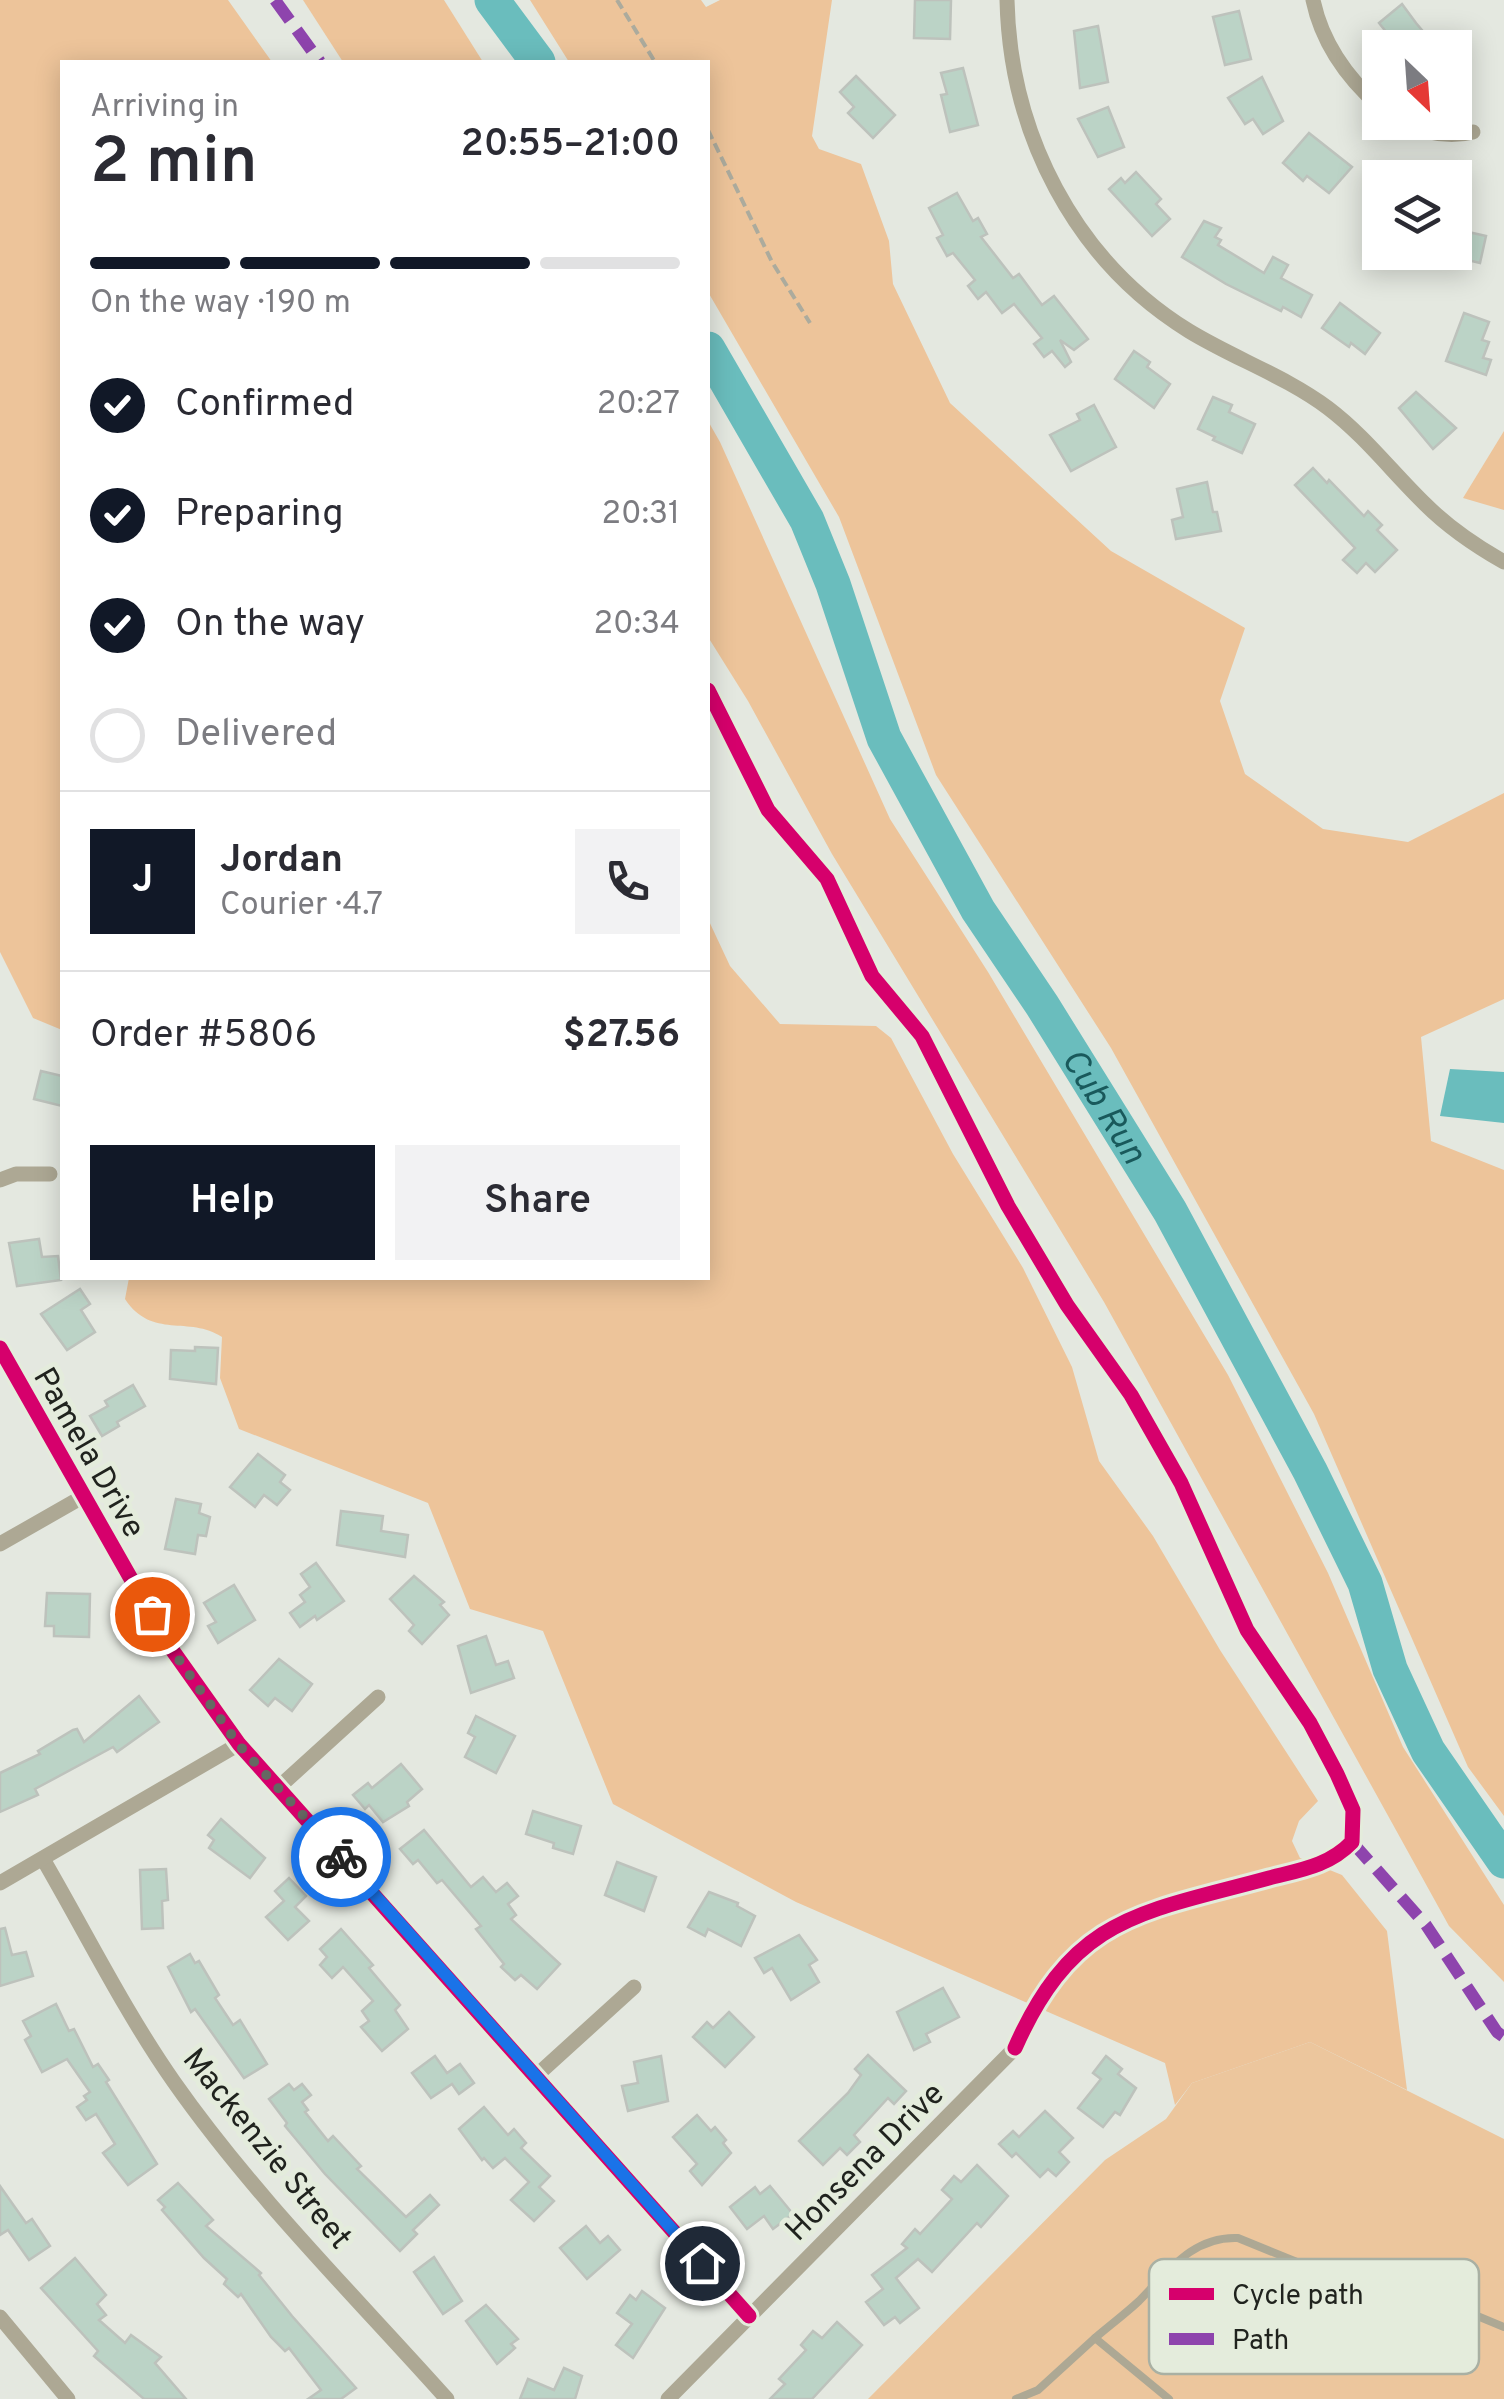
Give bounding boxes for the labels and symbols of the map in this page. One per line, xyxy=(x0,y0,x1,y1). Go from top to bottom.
north arrow xyxy=(1362,30,1472,140)
water label: Cub Run xyxy=(1050,1041,1154,1173)
street label: Pamela Drive xyxy=(23,1361,152,1546)
pin xyxy=(110,1572,195,1657)
courier xyxy=(291,1807,391,1907)
street label: Mackenzie Street xyxy=(172,2041,359,2258)
street label: Honsena Drive xyxy=(778,2075,954,2251)
pin xyxy=(660,2221,745,2306)
legend xyxy=(1149,2259,1479,2374)
text: Cycle path xyxy=(1232,2279,1364,2315)
text: Path xyxy=(1232,2324,1289,2360)

